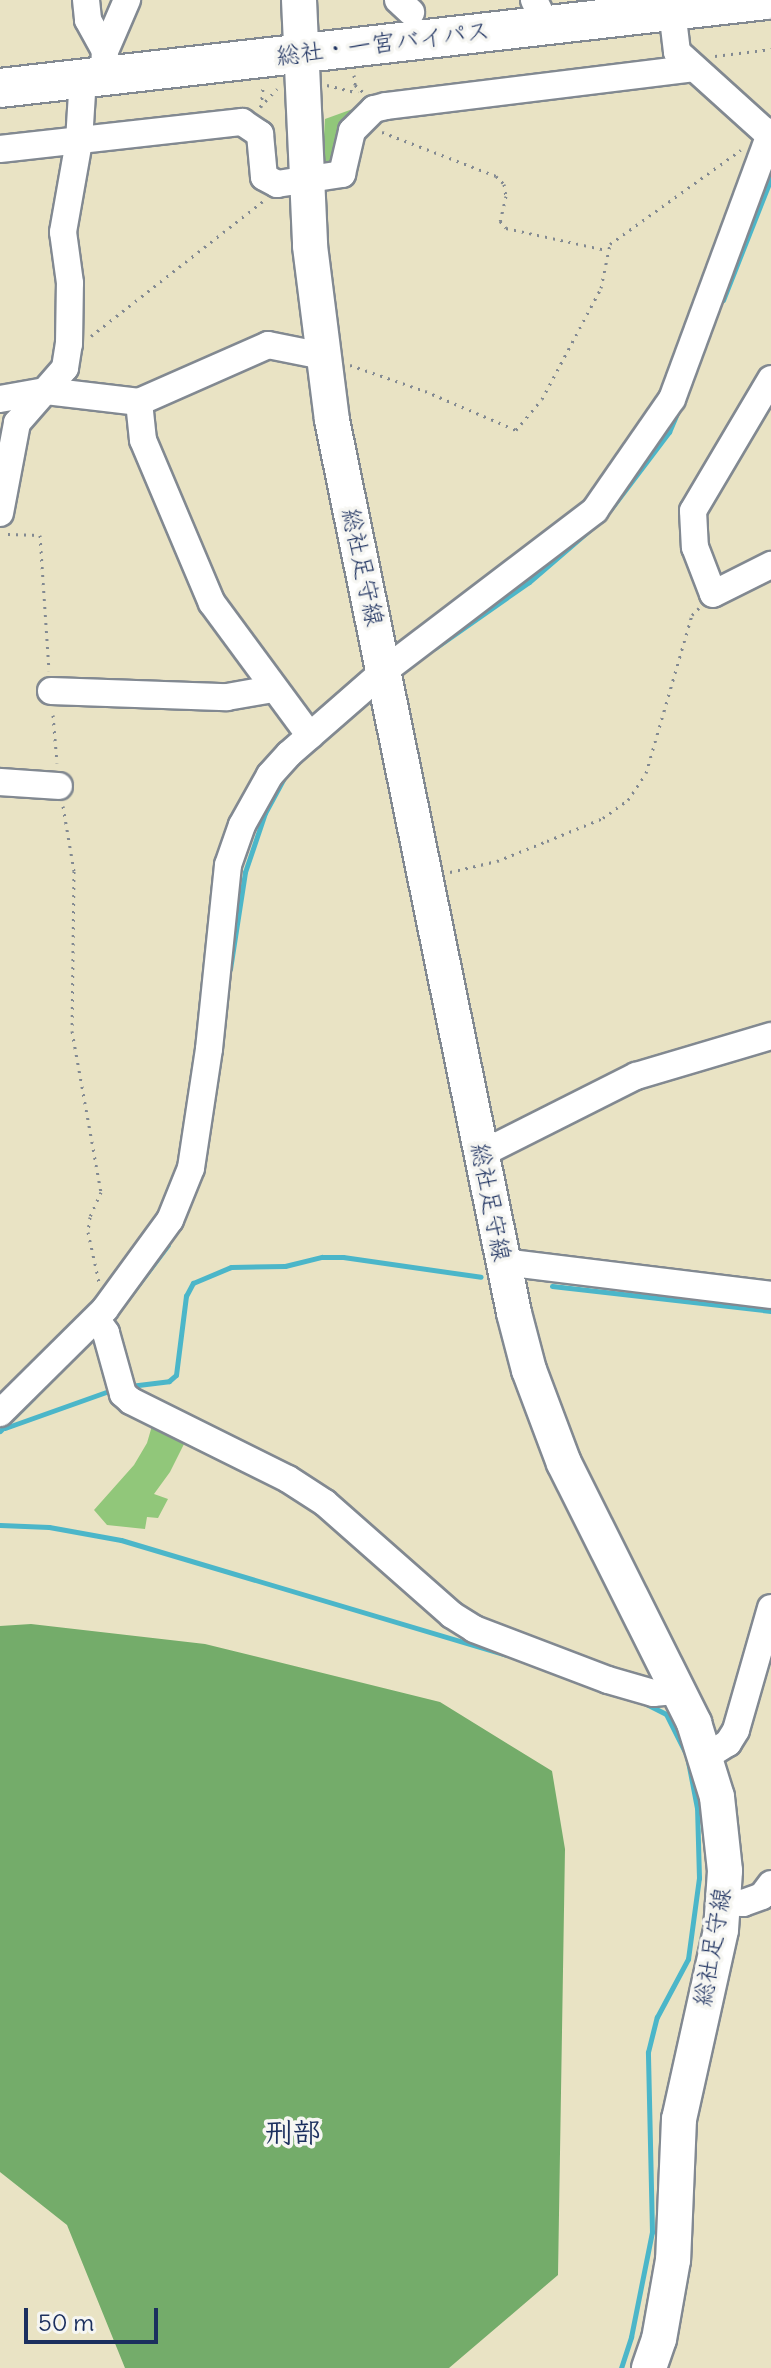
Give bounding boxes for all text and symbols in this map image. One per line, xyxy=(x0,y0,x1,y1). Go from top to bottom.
street label: 総社・一宮バイパス xyxy=(274,16,492,70)
street label: 総社足守線 xyxy=(336,505,390,629)
street label: 総社足守線 xyxy=(465,1140,517,1264)
street label: 総社足守線 xyxy=(687,1885,737,2009)
district label: 刑部 xyxy=(265,2115,321,2149)
scale bar xyxy=(28,2292,162,2342)
text: 50 m xyxy=(38,2307,94,2337)

